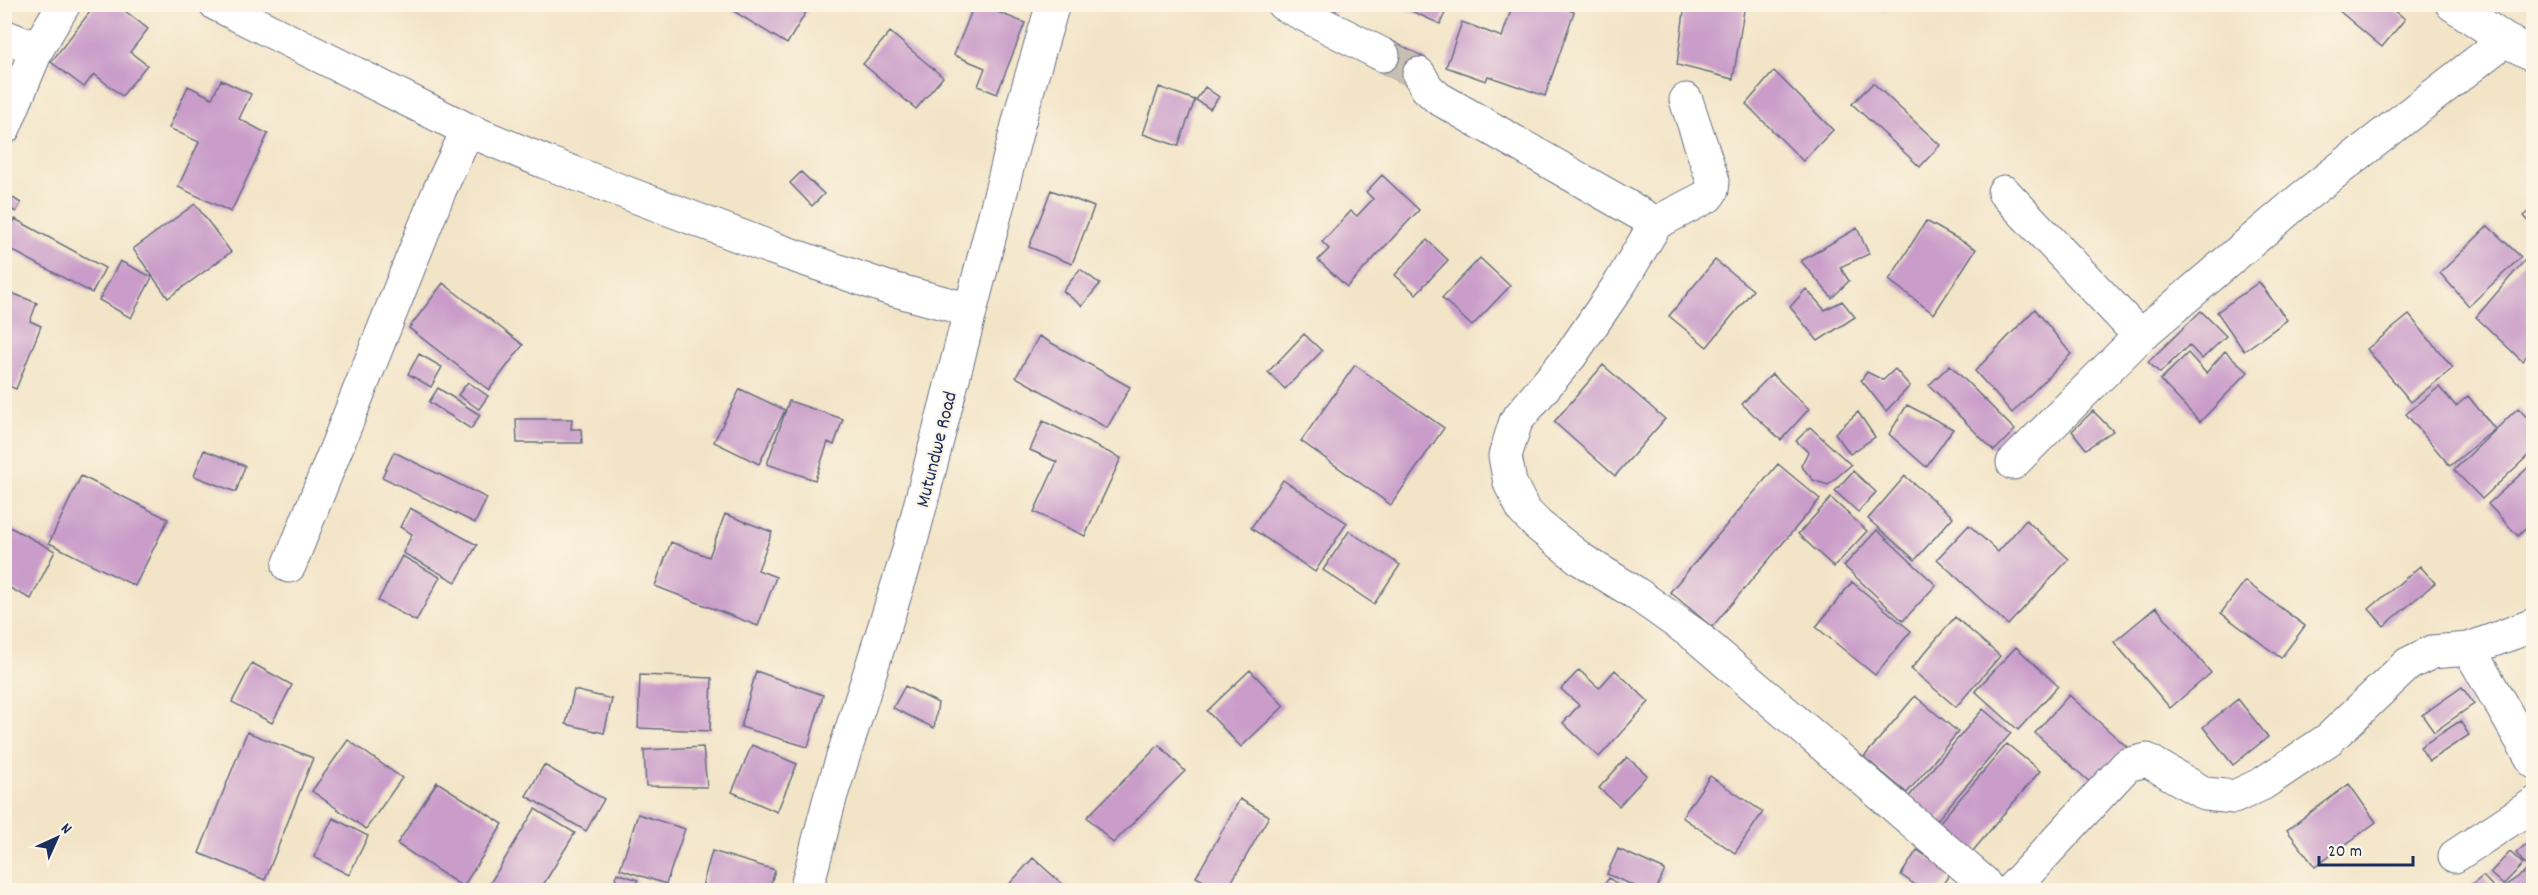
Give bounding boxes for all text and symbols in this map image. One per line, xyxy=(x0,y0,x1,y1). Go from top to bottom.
street label: Mutundwe Road xyxy=(910,389,966,511)
north arrow xyxy=(27,808,87,868)
text: N xyxy=(55,818,77,840)
scale bar xyxy=(2319,829,2414,867)
text: 20 m xyxy=(2328,840,2362,865)

